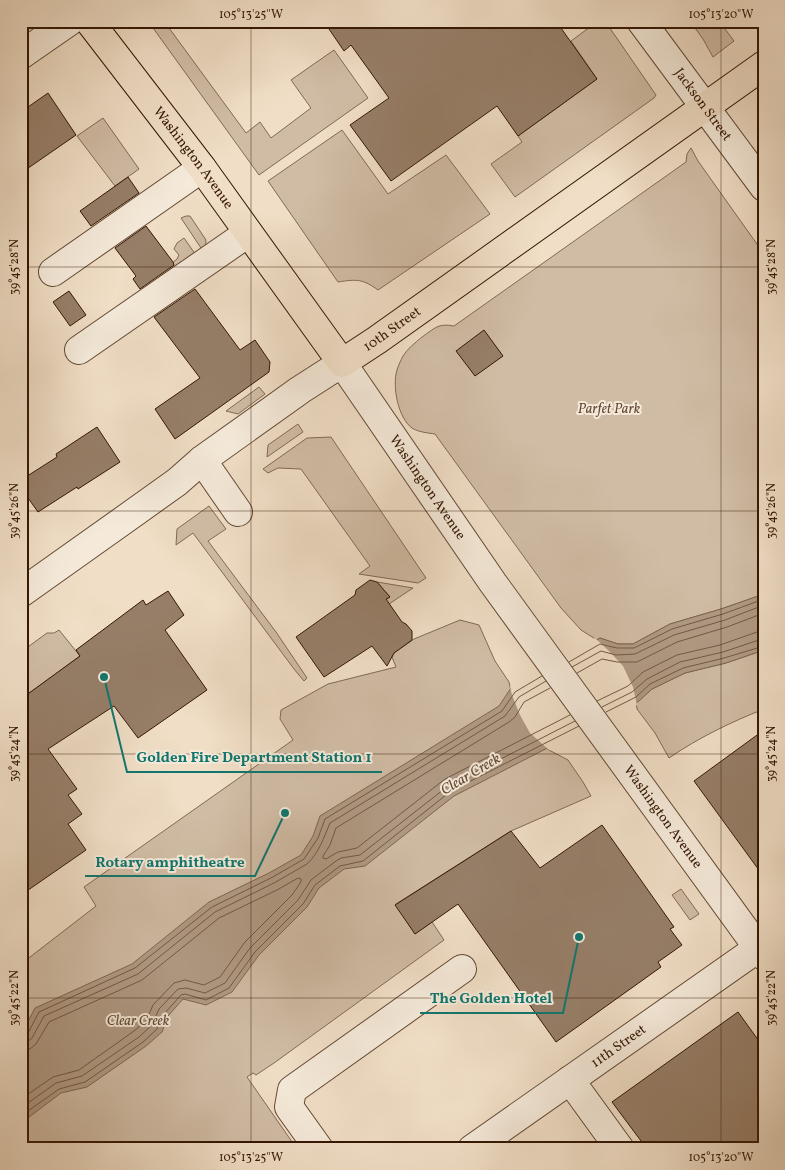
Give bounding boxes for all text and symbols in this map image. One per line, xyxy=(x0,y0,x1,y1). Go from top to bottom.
text: 105°13'25"W xyxy=(219,7,283,23)
text: 105°13'20"W xyxy=(688,7,754,23)
street label: Jackson Street xyxy=(670,64,736,145)
street label: Washington Avenue xyxy=(149,103,238,213)
text: 39°45'28"N xyxy=(7,239,23,295)
text: 39°45'28"N xyxy=(764,239,780,295)
street label: 10th Street xyxy=(360,302,425,356)
park label: Parfet Park xyxy=(578,400,641,419)
street label: Washington Avenue xyxy=(385,431,470,544)
text: 39°45'26"N xyxy=(7,483,23,539)
text: 39°45'26"N xyxy=(764,483,780,539)
text: 39°45'24"N xyxy=(7,726,23,782)
text: 39°45'24"N xyxy=(764,726,780,782)
callout: Golden Fire Department Station 1 xyxy=(127,742,382,772)
text: Golden Fire Department Station 1 xyxy=(137,748,372,769)
water label: Clear Creek xyxy=(437,749,505,801)
street label: Washington Avenue xyxy=(619,761,707,873)
callout: Rotary amphitheatre xyxy=(85,846,255,876)
text: Rotary amphitheatre xyxy=(95,853,245,874)
text: 39°45'22"N xyxy=(7,970,23,1026)
text: 39°45'22"N xyxy=(764,970,780,1026)
callout: The Golden Hotel xyxy=(420,983,563,1013)
text: The Golden Hotel xyxy=(430,989,552,1010)
park label: Clear Creek xyxy=(107,1012,170,1031)
street label: 11th Street xyxy=(587,1020,650,1072)
text: 105°13'25"W xyxy=(219,1150,283,1166)
text: 105°13'20"W xyxy=(688,1150,754,1166)

